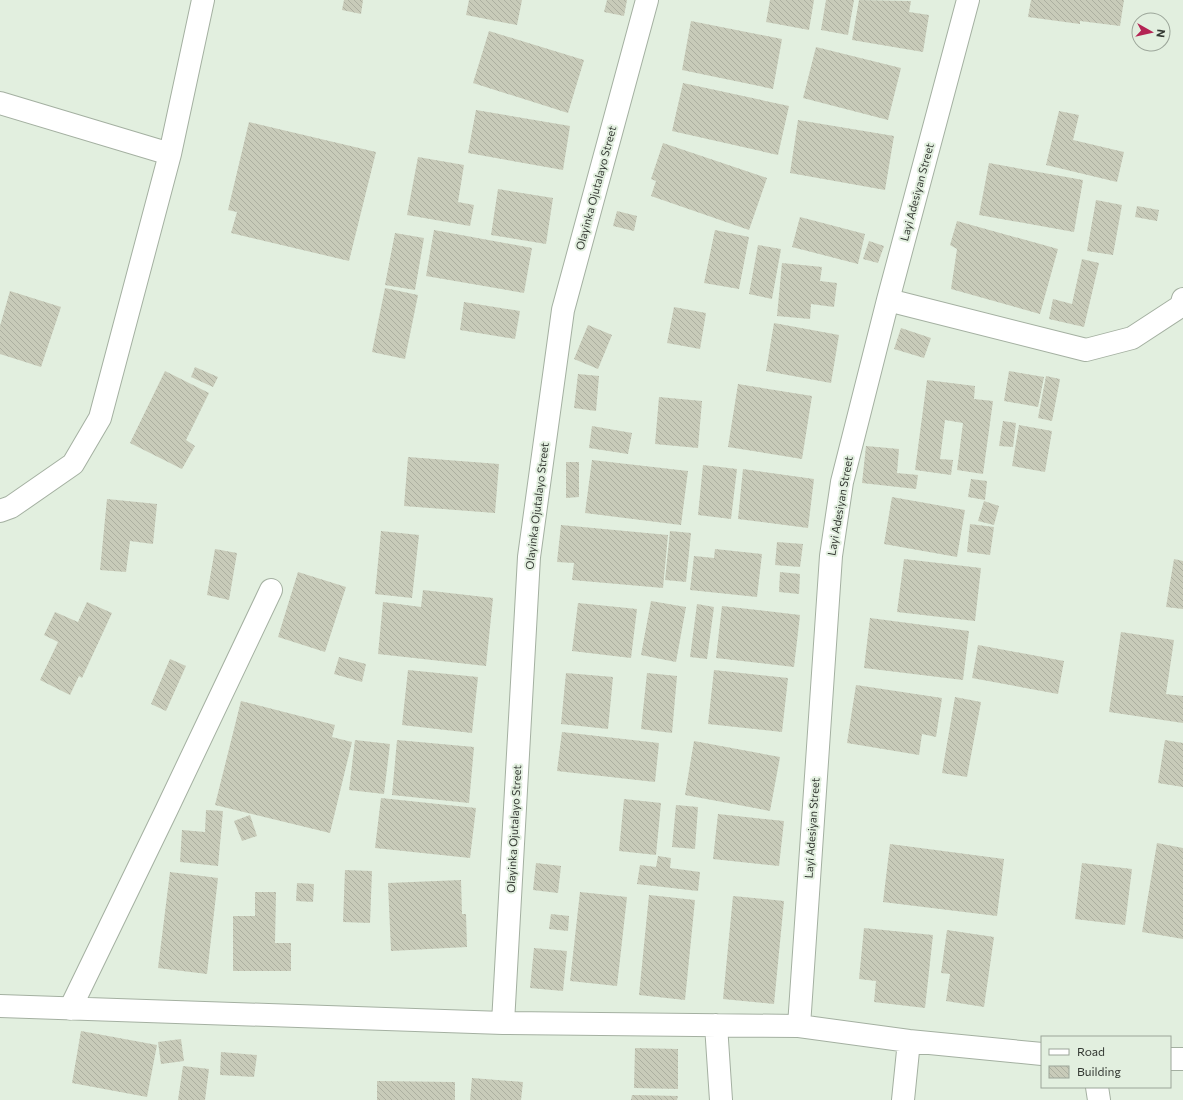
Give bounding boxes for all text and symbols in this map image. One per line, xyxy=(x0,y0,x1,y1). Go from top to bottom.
north arrow xyxy=(1131,12,1171,52)
text: N xyxy=(1154,28,1168,38)
street label: Olayinka Ojutalayo Street xyxy=(573,124,618,251)
street label: Layi Adesiyan Street xyxy=(897,141,936,242)
street label: Olayinka Ojutalayo Street xyxy=(522,441,551,570)
street label: Layi Adesiyan Street xyxy=(824,455,855,557)
street label: Olayinka Ojutalayo Street xyxy=(504,764,523,893)
street label: Layi Adesiyan Street xyxy=(802,777,822,879)
legend xyxy=(1041,1036,1171,1088)
text: Road xyxy=(1077,1044,1105,1058)
text: Building xyxy=(1077,1064,1121,1078)

